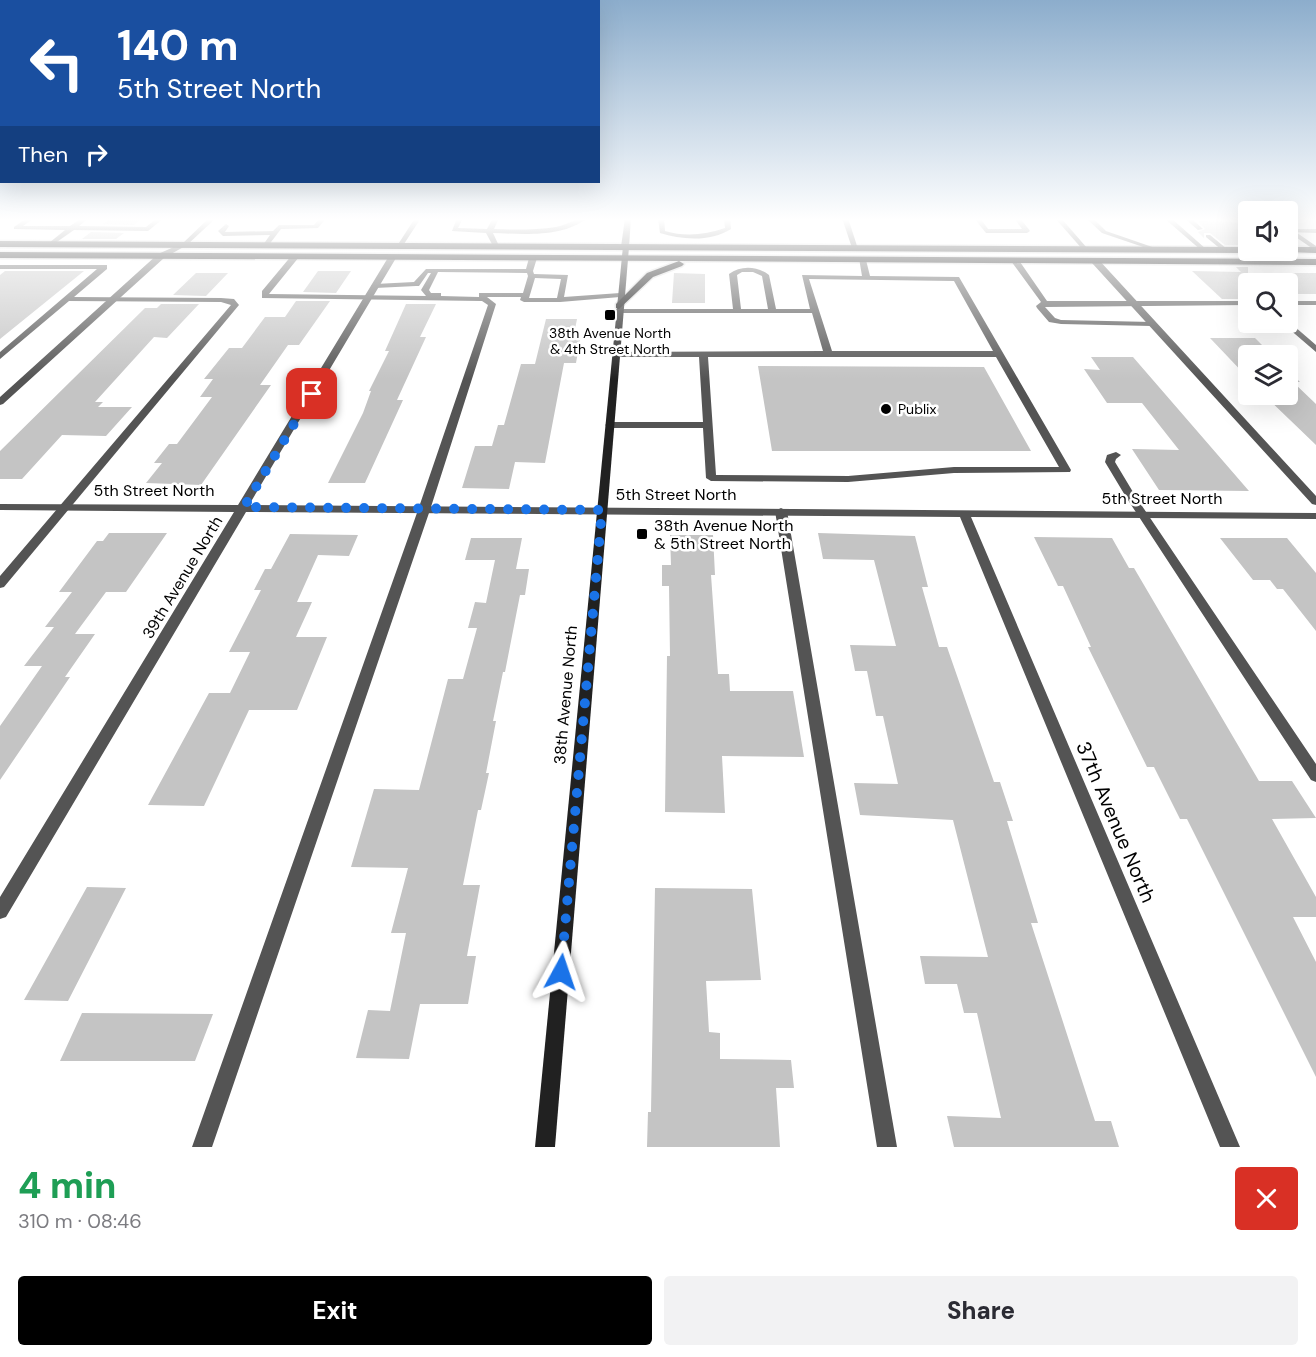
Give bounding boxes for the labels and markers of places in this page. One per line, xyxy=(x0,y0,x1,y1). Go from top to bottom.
marker: 38th Avenue North & 4th Street North xyxy=(603,308,617,322)
place label: 38th Avenue North & 4th Street North xyxy=(549,324,671,358)
pin xyxy=(286,368,337,419)
place label: Publix xyxy=(898,400,936,418)
marker: Publix xyxy=(879,402,893,416)
place label: 38th Avenue North & 5th Street North xyxy=(654,515,793,554)
marker: 38th Avenue North & 5th Street North xyxy=(635,527,649,541)

